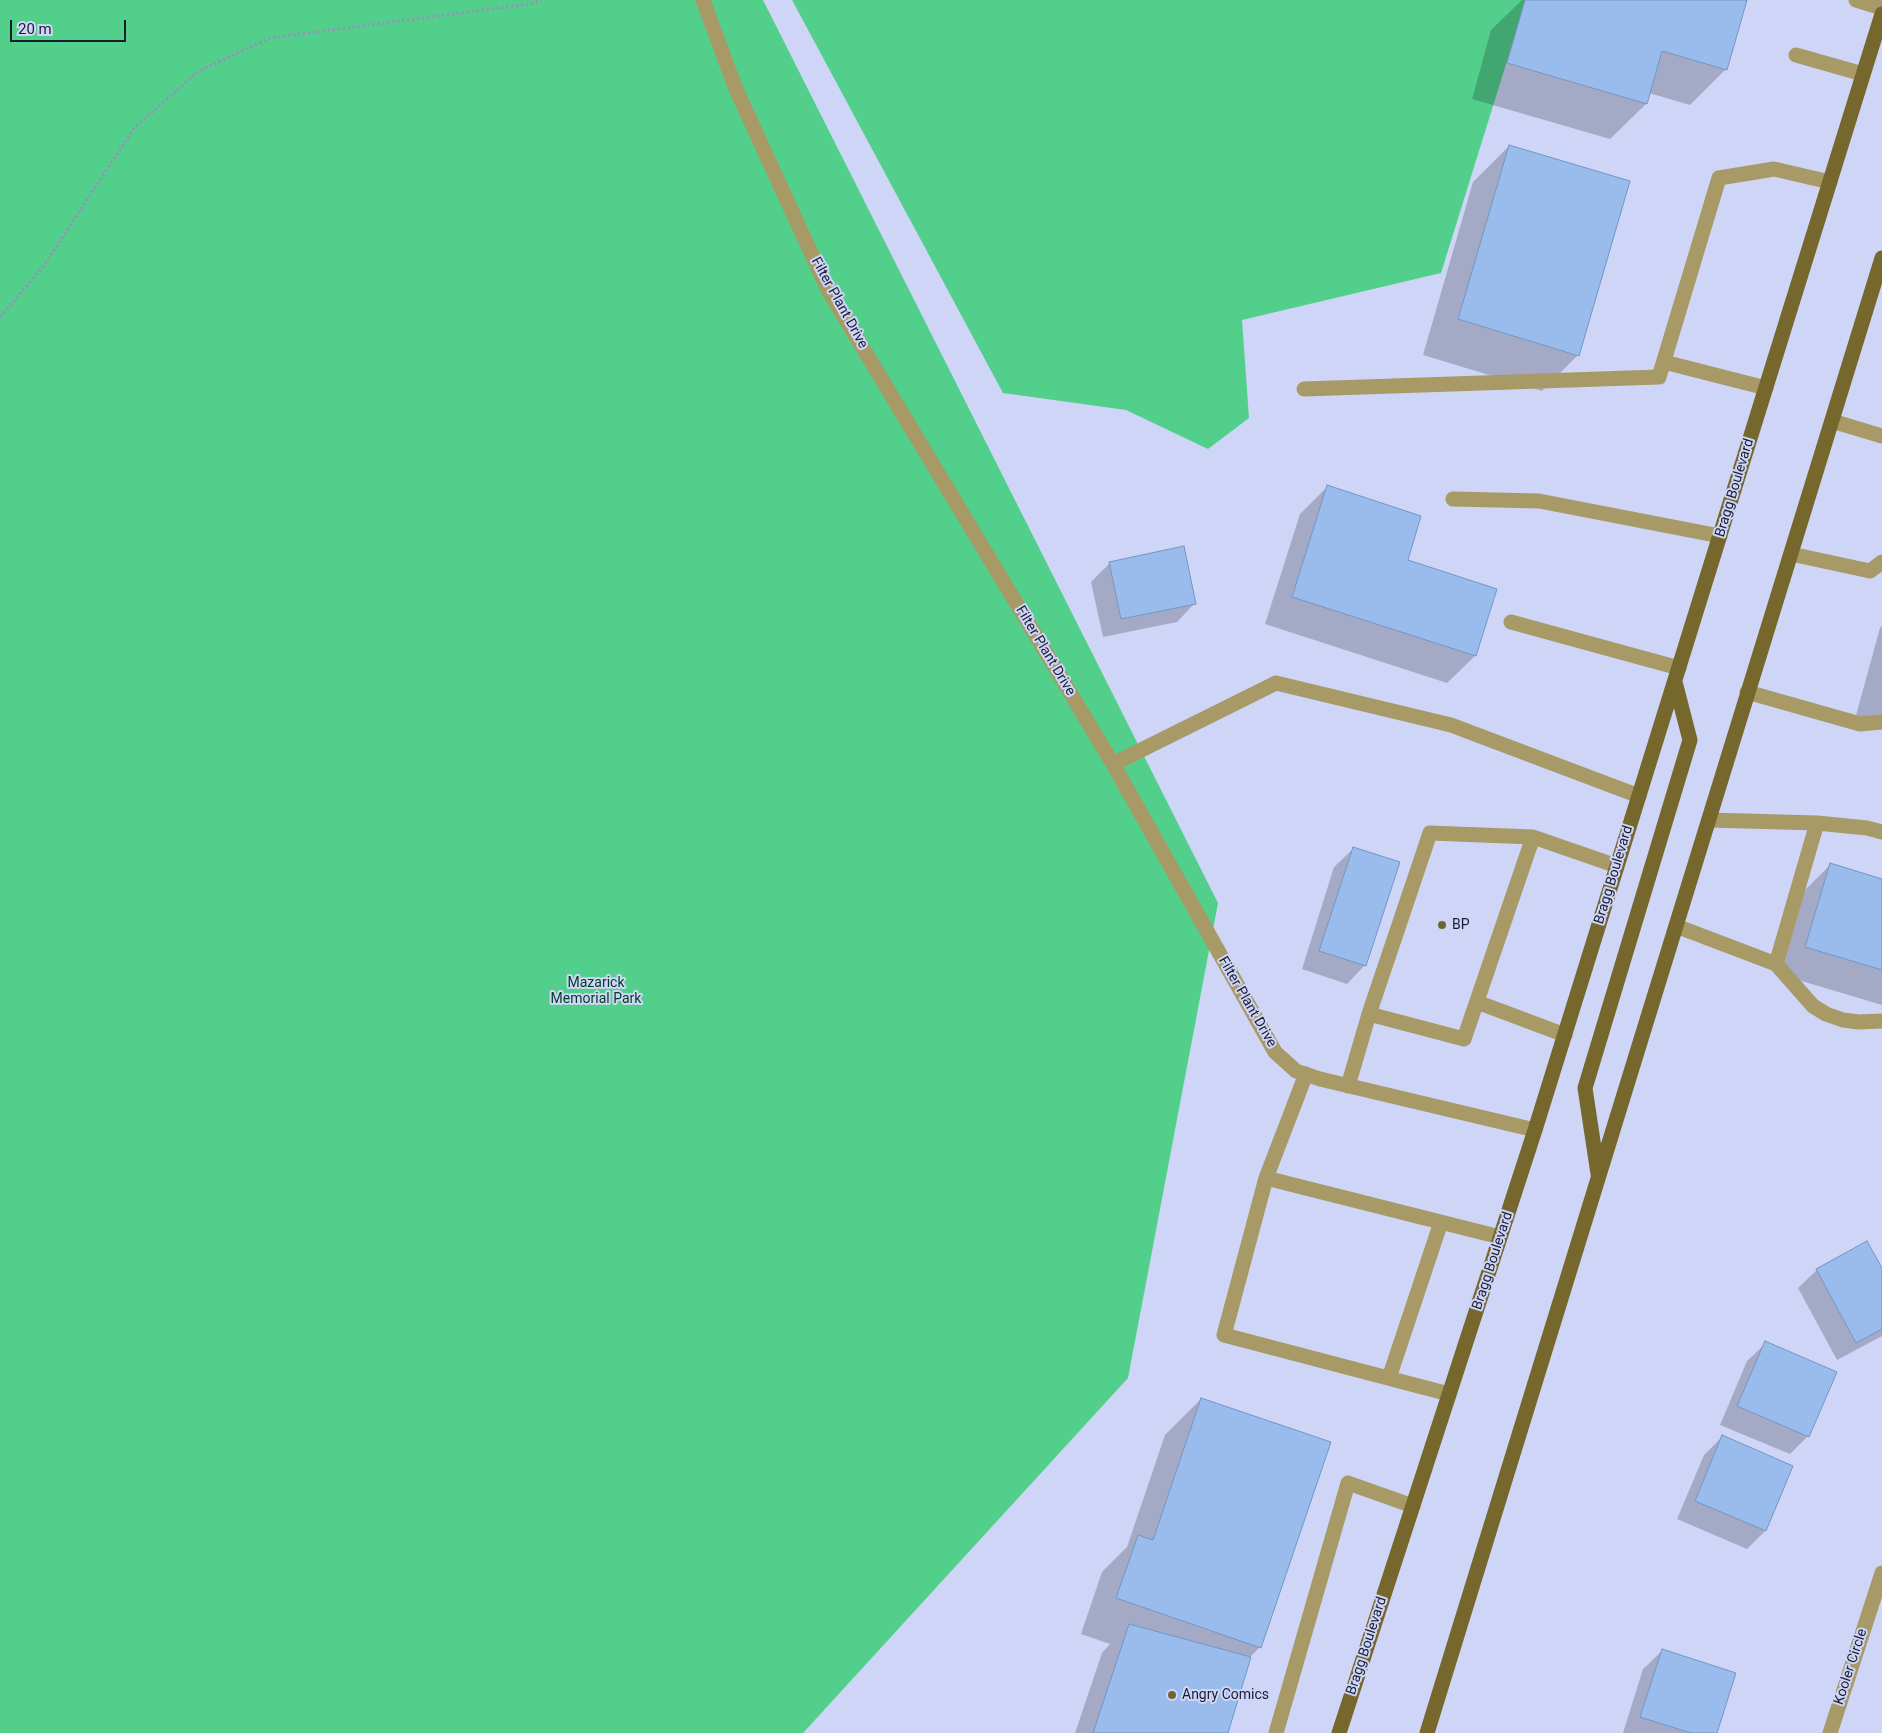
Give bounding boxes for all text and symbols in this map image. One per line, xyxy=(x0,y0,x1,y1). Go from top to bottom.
scale bar xyxy=(12,10,129,42)
text: 20 m xyxy=(18,20,52,38)
street label: Filter Plant Drive xyxy=(807,254,871,352)
street label: Bragg Boulevard xyxy=(1712,437,1758,539)
street label: Filter Plant Drive xyxy=(1012,603,1078,699)
street label: Bragg Boulevard xyxy=(1591,824,1637,926)
place label: BP xyxy=(1452,917,1470,933)
marker: BP xyxy=(1436,919,1448,931)
street label: Filter Plant Drive xyxy=(1214,954,1280,1050)
park label: Mazarick Memorial Park xyxy=(551,975,641,1008)
street label: Bragg Boulevard xyxy=(1469,1210,1517,1312)
street label: Bragg Boulevard xyxy=(1343,1595,1391,1697)
street label: Kooler Circle xyxy=(1831,1627,1871,1707)
place label: Angry Comics xyxy=(1182,1687,1269,1703)
marker: Angry Comics xyxy=(1166,1689,1178,1701)

